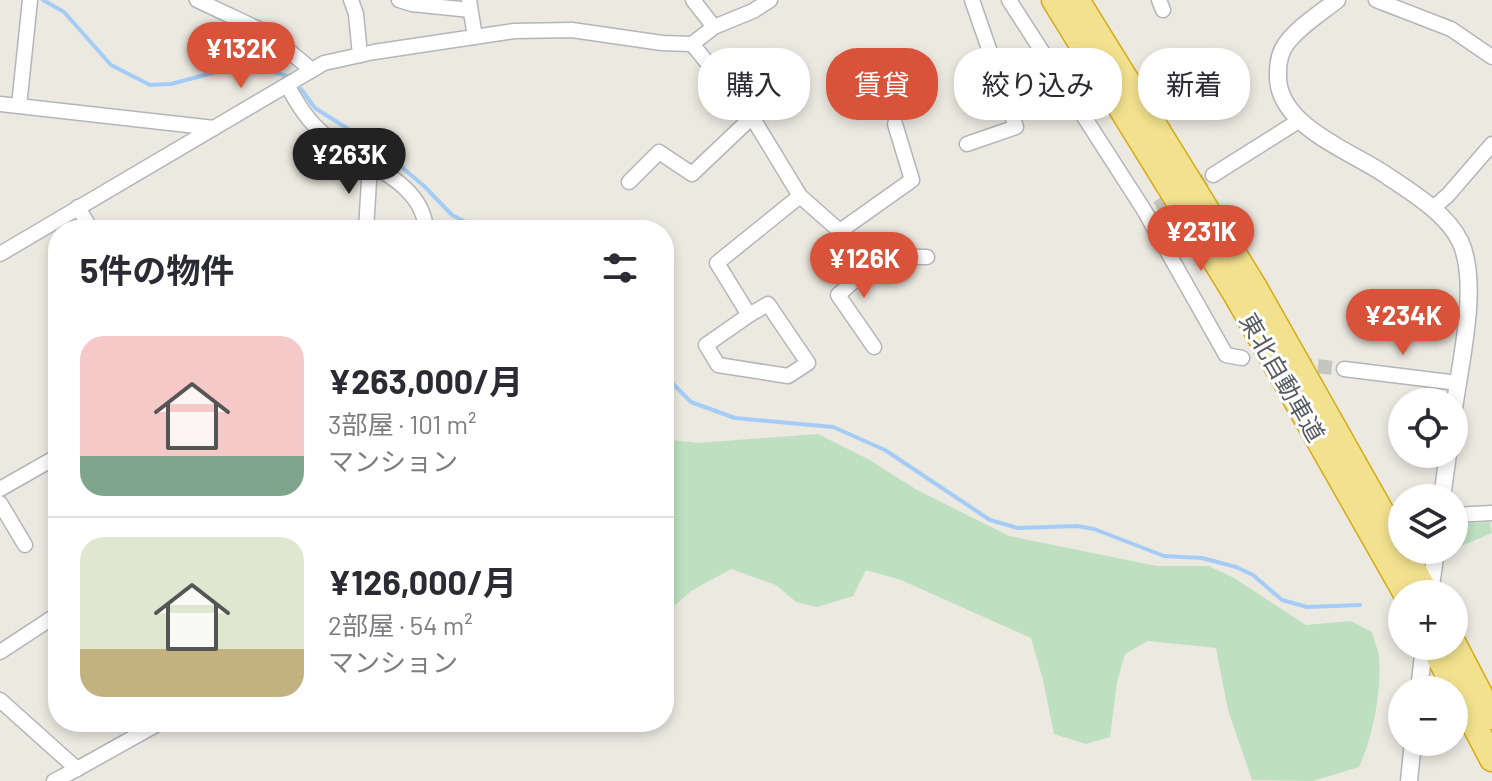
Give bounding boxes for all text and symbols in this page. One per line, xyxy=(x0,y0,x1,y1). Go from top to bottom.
pin: ¥132K xyxy=(185,22,297,90)
text: ¥132K xyxy=(205,32,277,63)
chip: 購入 xyxy=(698,48,810,120)
chip: 賃貸 xyxy=(826,48,938,120)
chip: 絞り込み xyxy=(954,48,1122,120)
chip: 新着 xyxy=(1138,48,1250,120)
pin: ¥263K xyxy=(293,128,405,196)
text: ¥263K xyxy=(311,138,387,169)
pin: ¥231K xyxy=(1145,205,1257,273)
text: ¥231K xyxy=(1165,215,1237,246)
pin: ¥126K xyxy=(808,232,920,300)
text: ¥126K xyxy=(828,242,900,273)
icon: filters xyxy=(598,246,642,290)
text: 5件の物件 xyxy=(80,249,234,290)
pin: ¥234K xyxy=(1347,289,1459,357)
text: ¥234K xyxy=(1364,299,1442,330)
street label: 東北自動車道 xyxy=(1234,307,1332,447)
text: ¥263,000/月 xyxy=(328,360,523,401)
icon: home xyxy=(144,368,240,464)
map controls xyxy=(1388,388,1468,756)
button: locate xyxy=(1388,388,1468,468)
text: 3部屋 · 101 m² xyxy=(328,408,477,439)
text: マンション xyxy=(328,445,458,476)
button: layers xyxy=(1388,484,1468,564)
text: ¥126,000/月 xyxy=(328,561,517,602)
icon: home xyxy=(144,569,240,665)
button: + xyxy=(1388,580,1468,660)
text: 2部屋 · 54 m² xyxy=(328,609,473,640)
text: マンション xyxy=(328,646,458,677)
button: − xyxy=(1388,676,1468,756)

